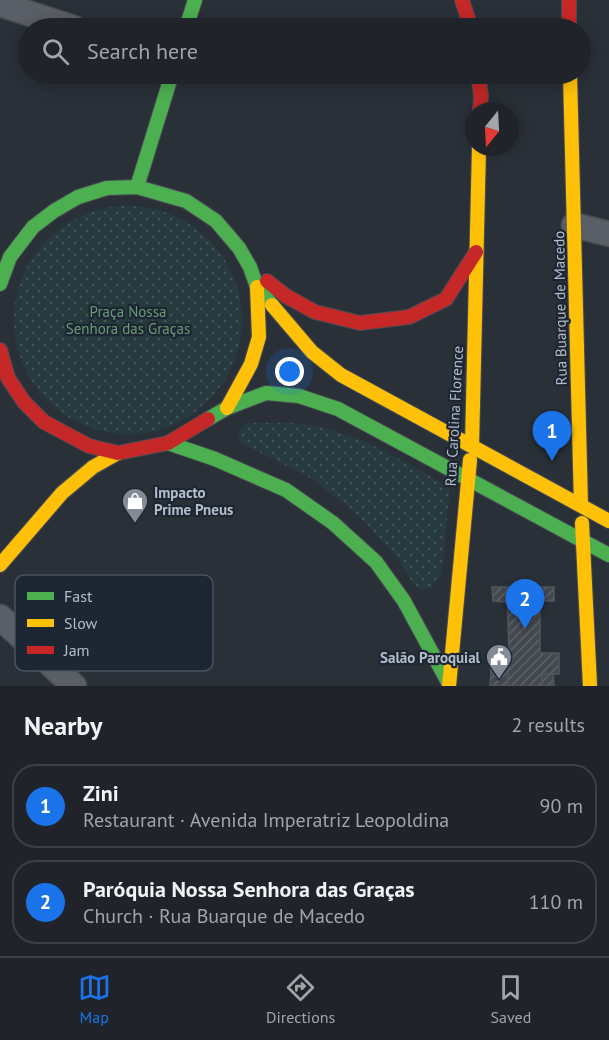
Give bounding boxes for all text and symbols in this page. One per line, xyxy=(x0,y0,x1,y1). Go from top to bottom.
search box xyxy=(18,18,591,84)
icon: search xyxy=(39,35,72,68)
text: Search here xyxy=(87,37,198,65)
north arrow xyxy=(465,102,519,156)
street label: Rua Buarque de Macedo xyxy=(549,231,571,385)
park label: Praça Nossa Senhora das Graças xyxy=(66,302,190,338)
street label: Rua Carolina Florence xyxy=(441,345,467,487)
your location xyxy=(275,357,304,386)
pin: 1 xyxy=(532,412,572,461)
place label: Impacto Prime Pneus xyxy=(154,483,233,519)
shop icon: Impacto Prime Pneus xyxy=(120,486,150,524)
legend xyxy=(15,575,213,671)
pin: 2 xyxy=(506,580,544,629)
text: Fast xyxy=(64,586,93,606)
text: Slow xyxy=(64,613,98,633)
text: Jam xyxy=(63,640,90,660)
public building icon: Salão Paroquial xyxy=(484,642,514,680)
place label: Salão Paroquial xyxy=(380,648,481,667)
text: Nearby xyxy=(24,709,102,742)
text: 2 results xyxy=(512,712,585,738)
text: Zini xyxy=(83,779,119,807)
text: 1 xyxy=(40,793,51,819)
text: 90 m xyxy=(540,793,583,819)
text: Restaurant · Avenida Imperatriz Leopoldina xyxy=(83,807,449,833)
text: Paróquia Nossa Senhora das Graças xyxy=(83,875,415,903)
text: 2 xyxy=(40,889,51,915)
text: 110 m xyxy=(529,889,583,915)
text: Church · Rua Buarque de Macedo xyxy=(83,903,365,929)
tab: Map xyxy=(78,971,111,1027)
tab: Directions xyxy=(266,971,335,1027)
tab: Saved xyxy=(491,971,531,1027)

